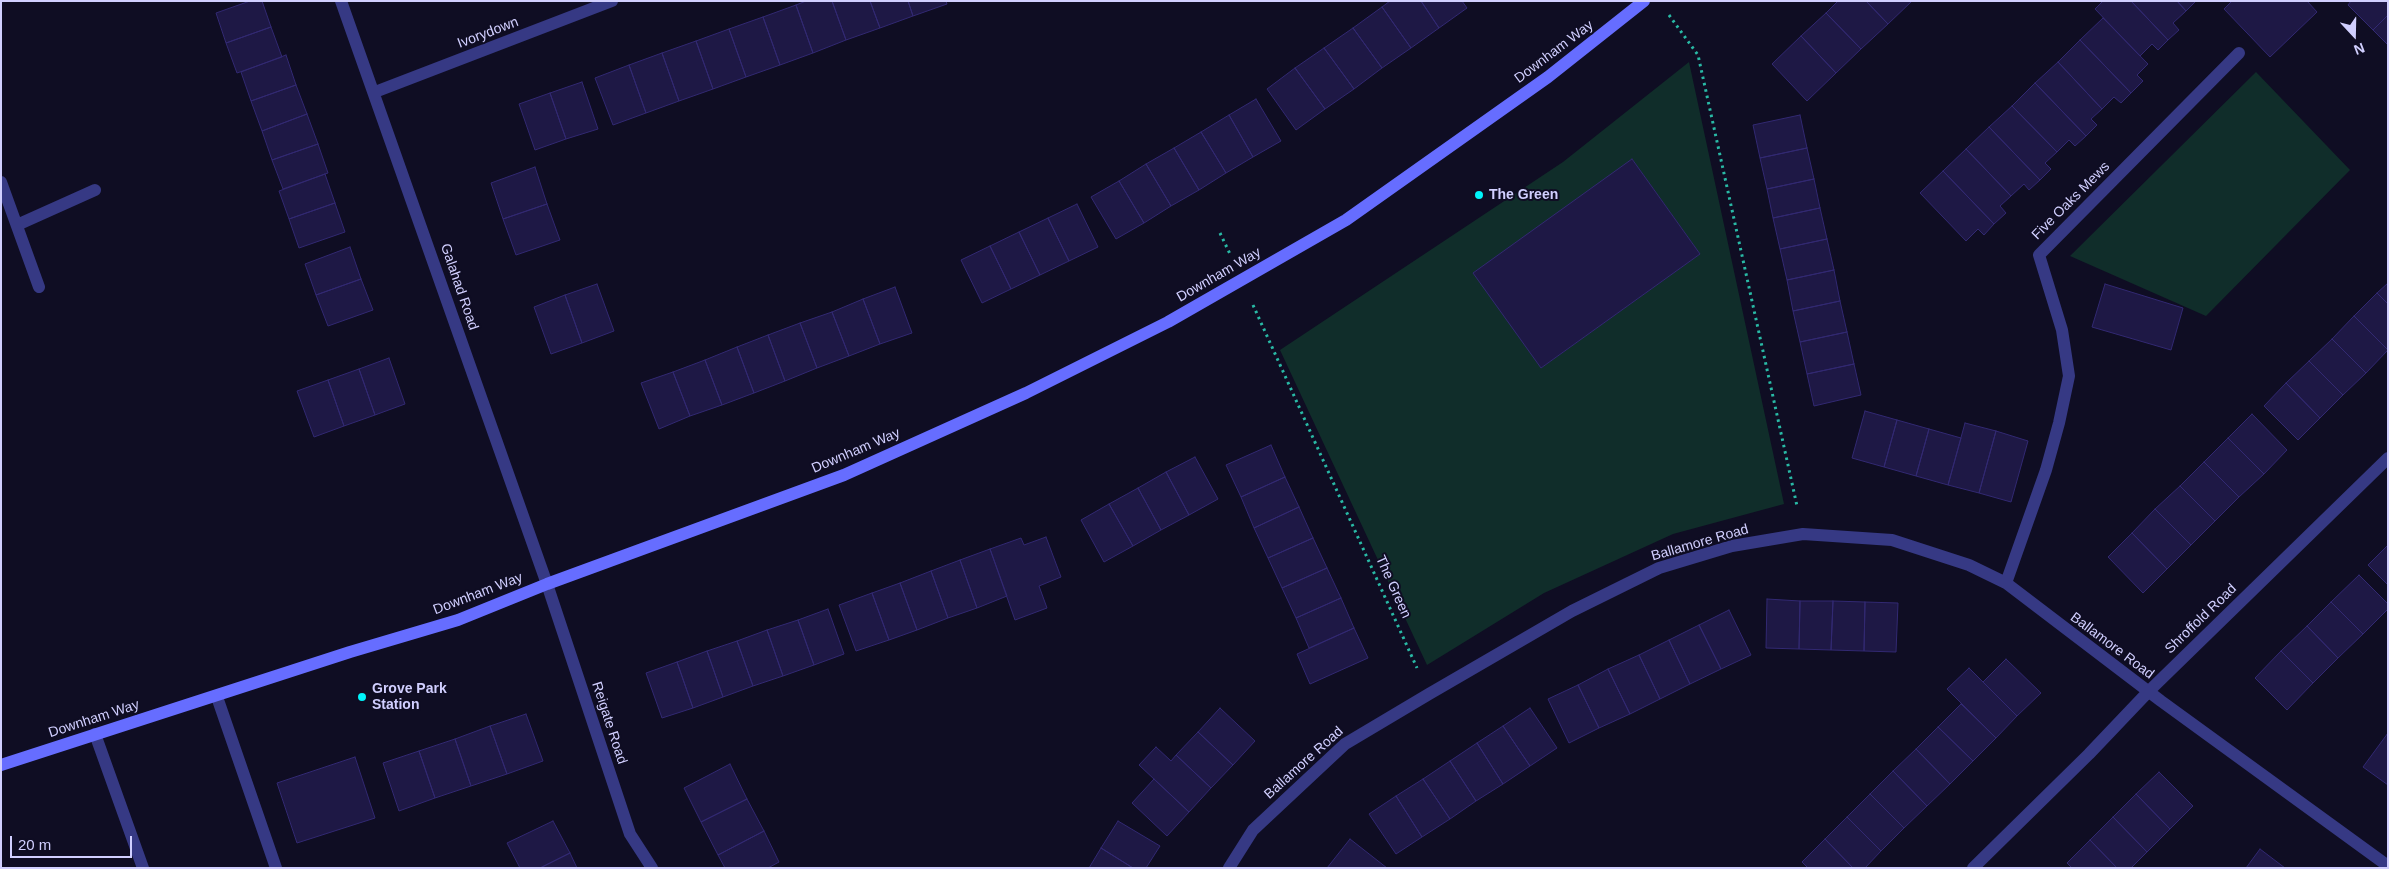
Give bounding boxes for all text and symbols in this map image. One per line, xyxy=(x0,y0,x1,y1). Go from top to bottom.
north arrow xyxy=(2329,10,2379,60)
street label: Ivorydown xyxy=(455,14,521,52)
street label: Downham Way xyxy=(1511,17,1597,87)
text: N xyxy=(2352,40,2367,58)
street label: Five Oaks Mews xyxy=(2028,158,2114,244)
place label: The Green xyxy=(1489,187,1558,203)
marker: The Green xyxy=(1473,189,1485,201)
street label: Galahad Road xyxy=(436,242,482,332)
street label: Downham Way xyxy=(1174,244,1264,306)
street label: Downham Way xyxy=(809,425,903,477)
street label: Ballamore Road xyxy=(1649,521,1751,565)
street label: The Green xyxy=(1372,553,1414,621)
street label: Downham Way xyxy=(431,569,525,619)
street label: Shroffold Road xyxy=(2162,581,2240,657)
street label: Ballamore Road xyxy=(2067,609,2157,683)
street label: Reigate Road xyxy=(588,680,630,766)
place label: Grove Park Station xyxy=(372,681,447,714)
marker: Grove Park Station xyxy=(356,691,368,703)
street label: Downham Way xyxy=(47,696,141,742)
street label: Ballamore Road xyxy=(1261,723,1347,803)
scale bar xyxy=(12,826,135,858)
text: 20 m xyxy=(18,836,51,853)

